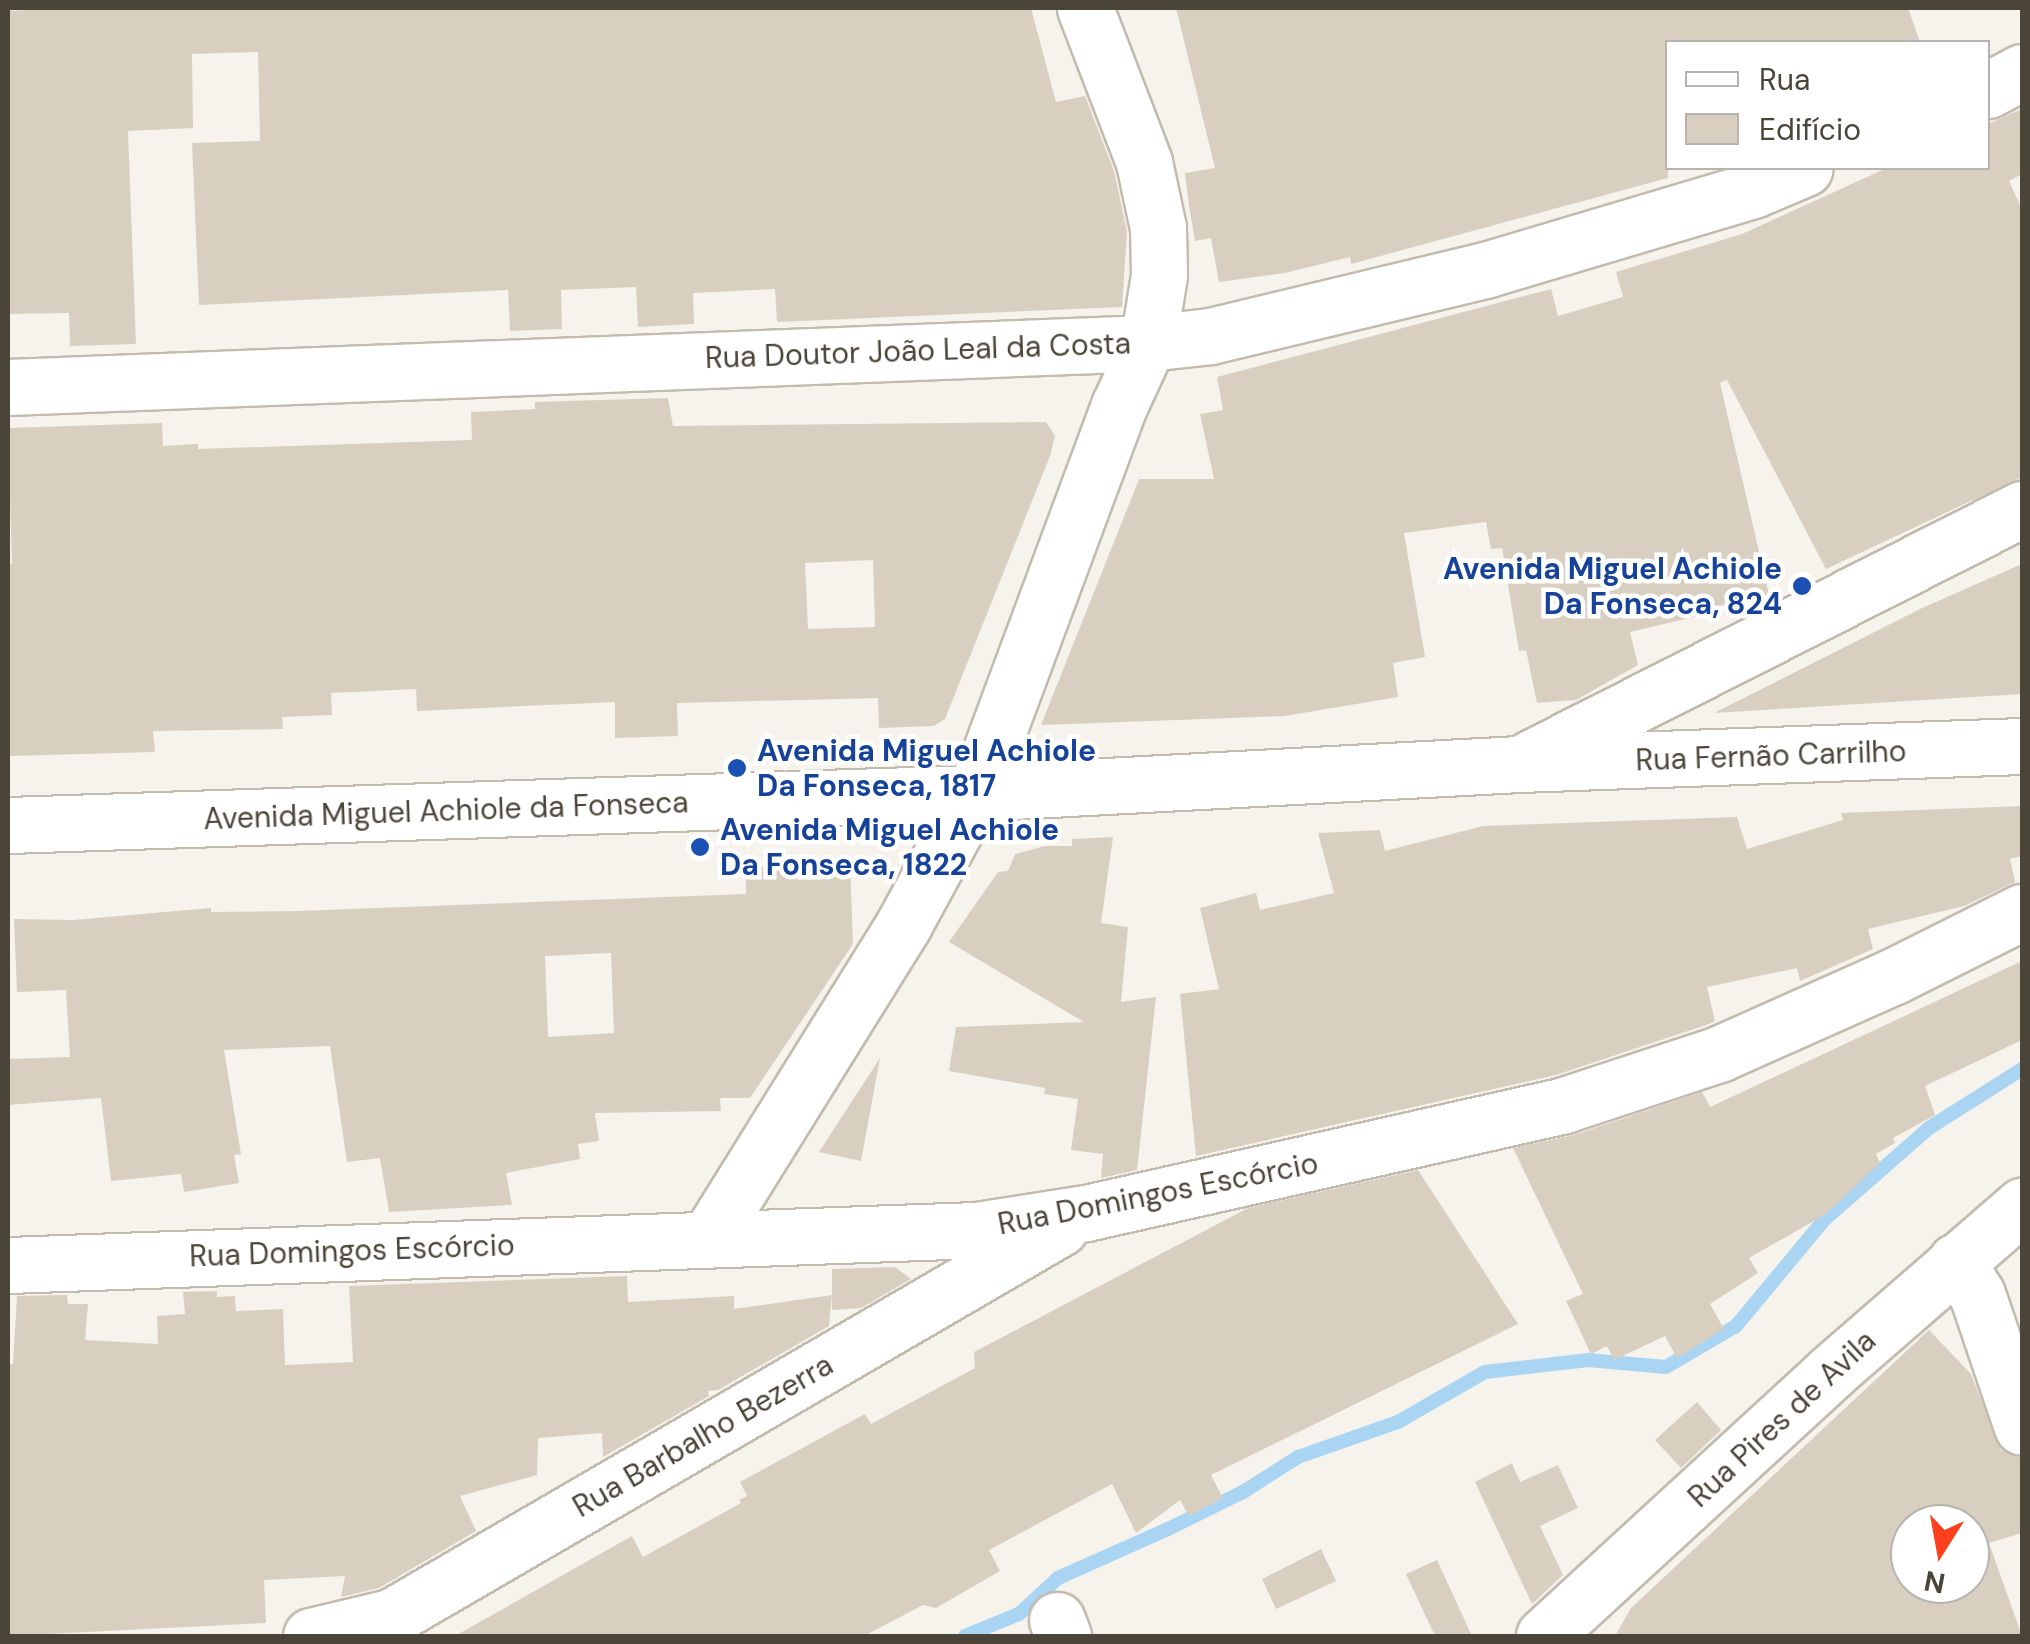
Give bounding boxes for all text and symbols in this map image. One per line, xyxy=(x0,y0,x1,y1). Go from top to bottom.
legend xyxy=(1665,40,1990,170)
text: Rua xyxy=(1759,60,1810,99)
text: Edifício xyxy=(1759,110,1861,149)
street label: Rua Doutor João Leal da Costa xyxy=(704,326,1132,376)
place label: Avenida Miguel Achiole Da Fonseca, 824 xyxy=(1443,551,1782,622)
marker: Avenida Miguel Achiole Da Fonseca, 824 xyxy=(1791,575,1813,597)
place label: Avenida Miguel Achiole Da Fonseca, 1817 xyxy=(757,733,1096,804)
street label: Rua Fernão Carrilho xyxy=(1635,733,1907,779)
marker: Avenida Miguel Achiole Da Fonseca, 1817 xyxy=(726,757,748,779)
street label: Avenida Miguel Achiole da Fonseca xyxy=(203,785,689,837)
place label: Avenida Miguel Achiole Da Fonseca, 1822 xyxy=(720,812,1059,882)
marker: Avenida Miguel Achiole Da Fonseca, 1822 xyxy=(689,836,711,858)
street label: Rua Domingos Escórcio xyxy=(995,1145,1321,1243)
street label: Rua Domingos Escórcio xyxy=(189,1227,515,1275)
street label: Rua Pires de Avila xyxy=(1681,1323,1883,1515)
street label: Rua Barbalho Bezerra xyxy=(567,1347,839,1525)
north arrow xyxy=(1890,1504,1990,1604)
text: N xyxy=(1921,1562,1948,1602)

